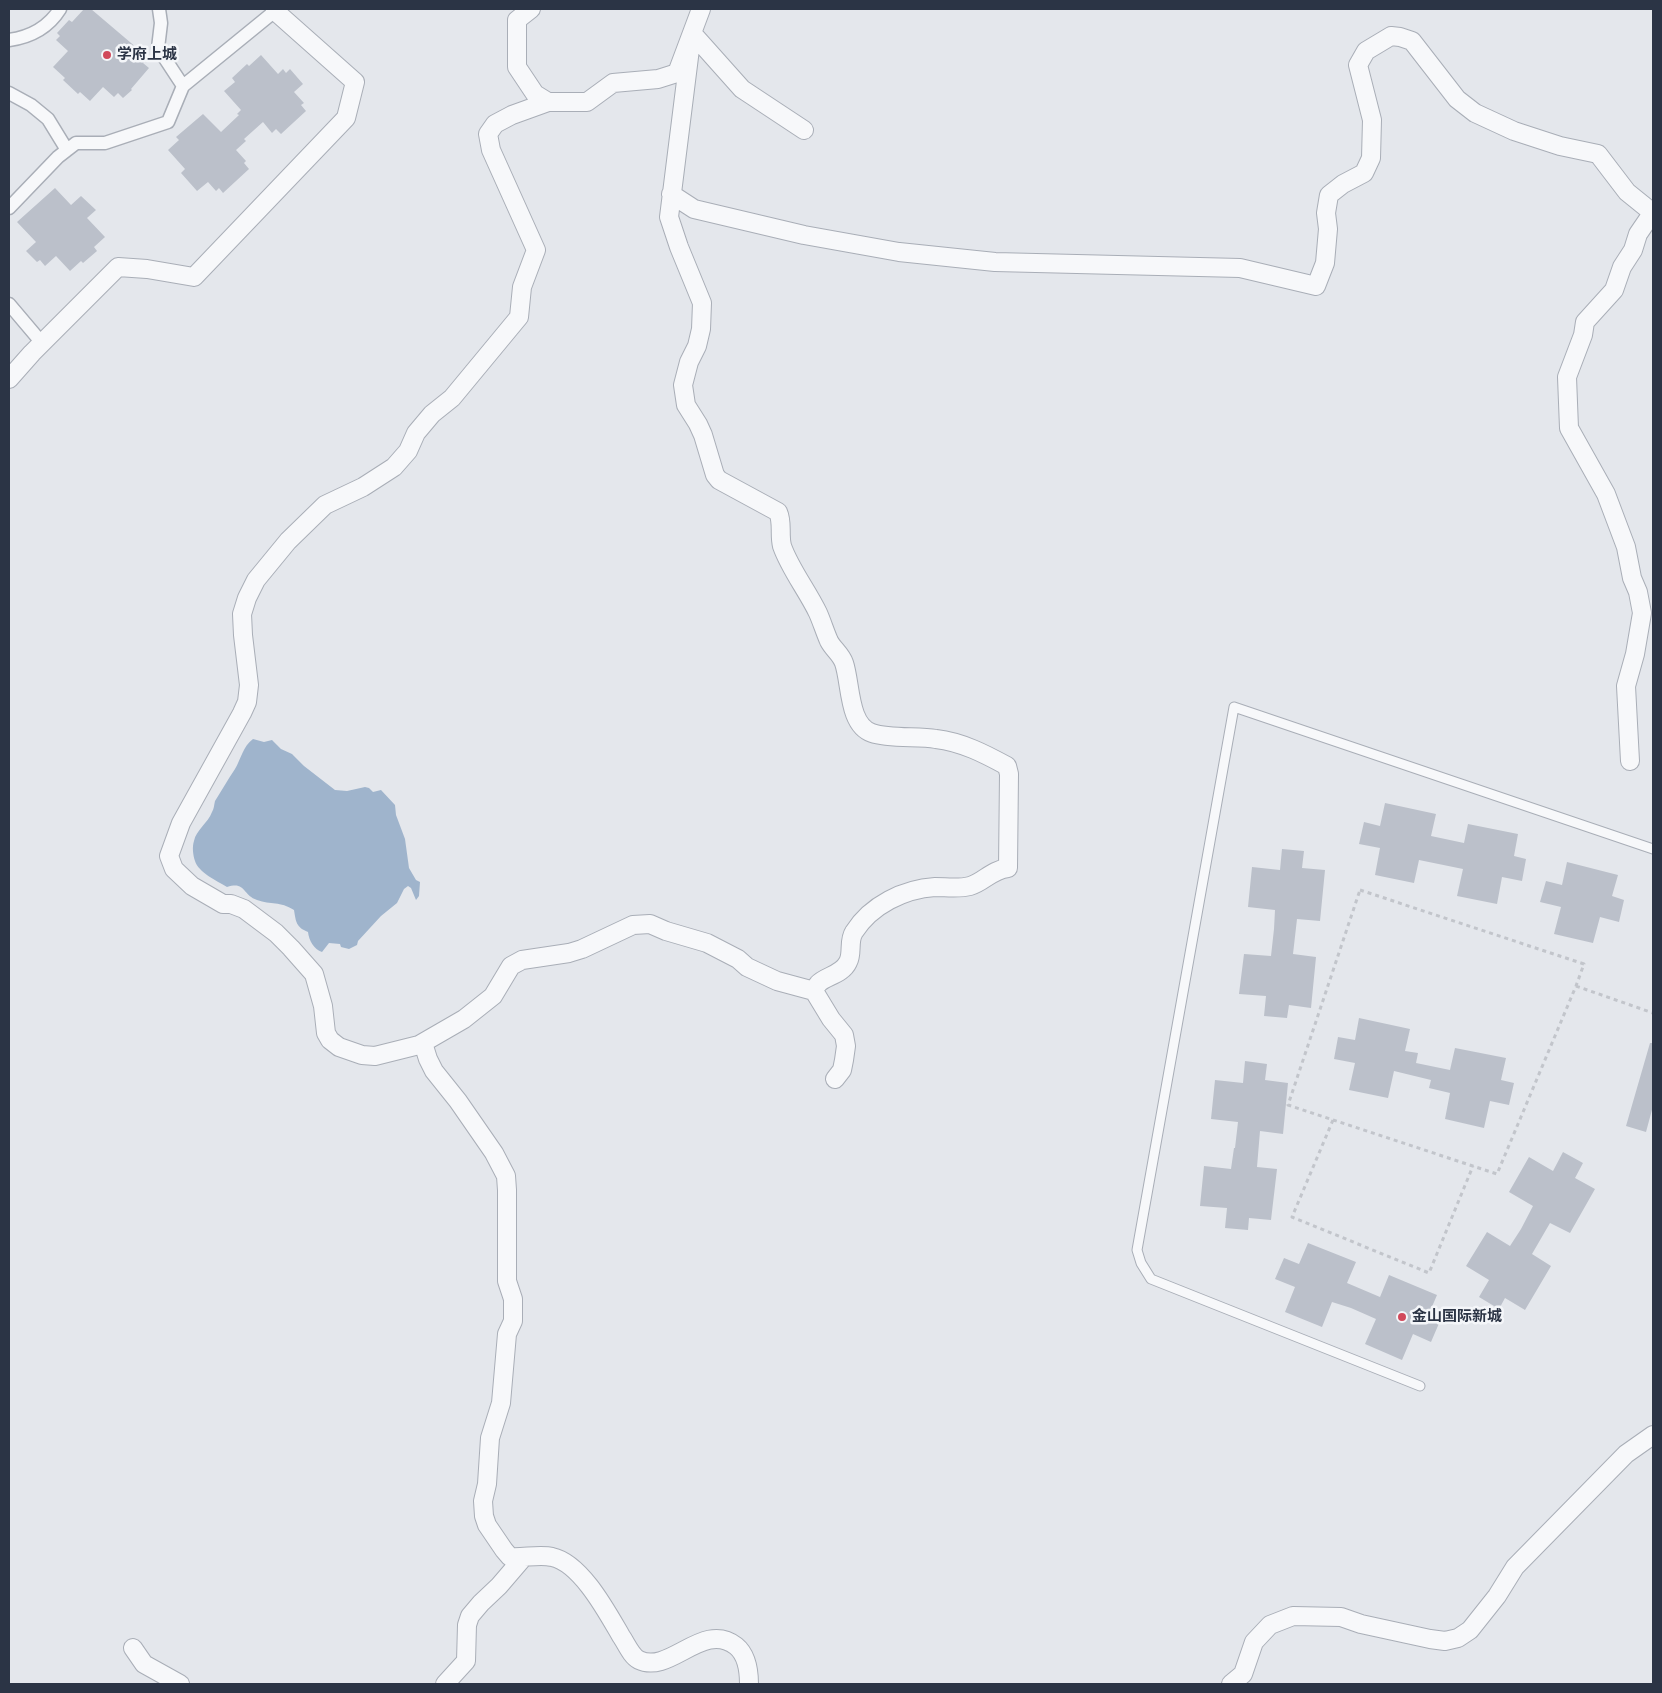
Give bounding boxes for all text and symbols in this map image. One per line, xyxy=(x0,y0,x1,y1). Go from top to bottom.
place label: 学府上城 xyxy=(117,46,177,64)
marker: 学府上城 xyxy=(101,49,113,61)
place label: 金山国际新城 xyxy=(1412,1308,1502,1326)
marker: 金山国际新城 xyxy=(1396,1311,1408,1323)

